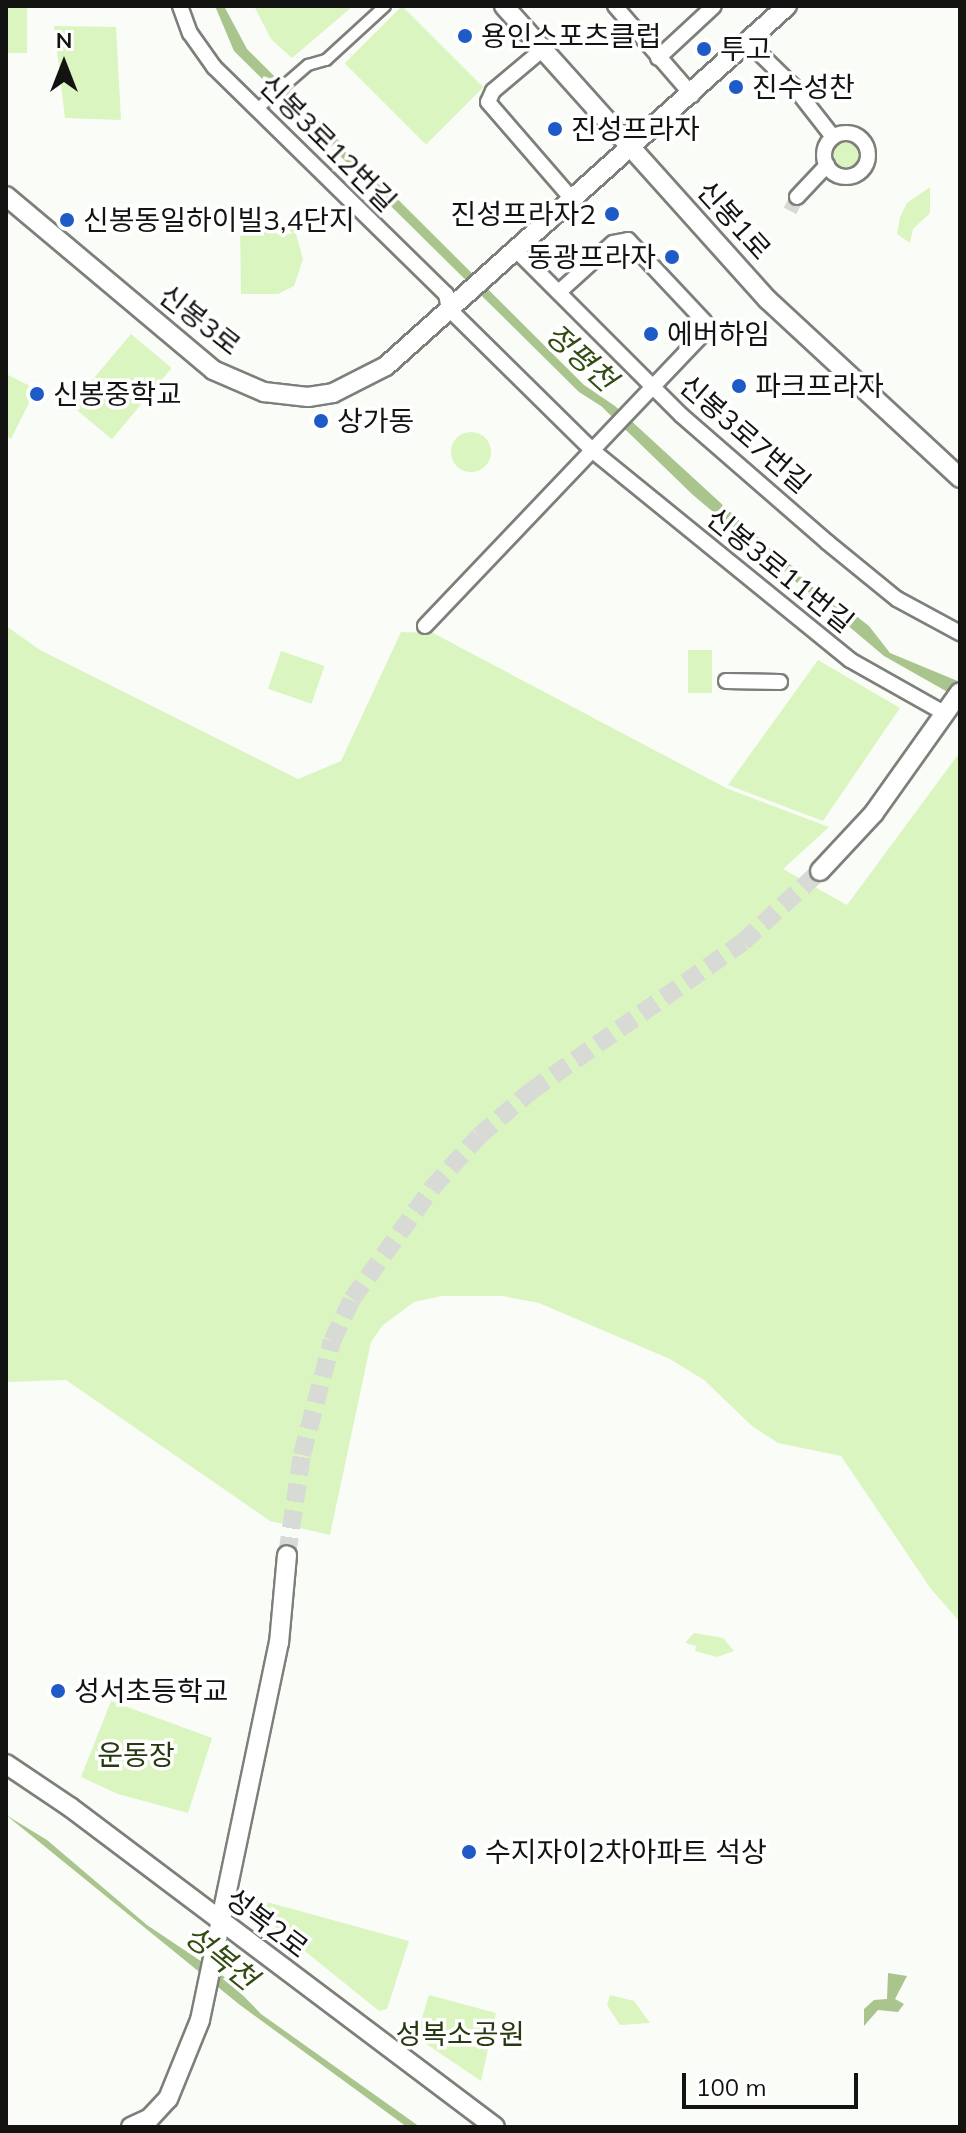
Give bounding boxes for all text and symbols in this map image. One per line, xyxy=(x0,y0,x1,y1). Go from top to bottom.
place label: 용인스포츠클럽 xyxy=(481,19,661,53)
north arrow xyxy=(24,24,104,104)
text: N xyxy=(56,26,72,54)
marker: 용인스포츠클럽 xyxy=(456,27,474,45)
place label: 투고 xyxy=(720,32,772,66)
marker: 투고 xyxy=(695,40,713,58)
street label: 신봉3로12번길 xyxy=(253,68,403,218)
place label: 진수성찬 xyxy=(752,70,855,104)
marker: 진수성찬 xyxy=(727,78,745,96)
place label: 진성프라자 xyxy=(571,112,700,146)
marker: 진성프라자 xyxy=(546,120,564,138)
street label: 신봉1로 xyxy=(690,174,778,266)
place label: 진성프라자2 xyxy=(450,197,596,231)
place label: 신봉동일하이빌3,4단지 xyxy=(83,203,355,237)
marker: 진성프라자2 xyxy=(603,205,621,223)
marker: 신봉동일하이빌3,4단지 xyxy=(58,211,76,229)
place label: 동광프라자 xyxy=(527,240,656,274)
marker: 동광프라자 xyxy=(663,248,681,266)
street label: 신봉3로 xyxy=(153,278,247,362)
water label: 정평천 xyxy=(538,316,624,398)
place label: 에버하임 xyxy=(667,317,770,351)
marker: 에버하임 xyxy=(642,325,660,343)
street label: 신봉3로7번길 xyxy=(673,368,817,500)
place label: 파크프라자 xyxy=(755,369,884,403)
place label: 신봉중학교 xyxy=(53,377,182,411)
marker: 파크프라자 xyxy=(730,377,748,395)
marker: 신봉중학교 xyxy=(28,385,46,403)
place label: 상가동 xyxy=(337,404,414,438)
marker: 상가동 xyxy=(312,412,330,430)
street label: 신봉3로11번길 xyxy=(700,501,860,639)
place label: 성서초등학교 xyxy=(74,1674,229,1708)
marker: 성서초등학교 xyxy=(49,1682,67,1700)
park label: 운동장 xyxy=(97,1738,175,1772)
place label: 수지자이2차아파트 석상 xyxy=(485,1835,767,1869)
marker: 수지자이2차아파트 석상 xyxy=(460,1843,478,1861)
street label: 성복2로 xyxy=(219,1881,315,1965)
water label: 성복천 xyxy=(177,1917,265,1997)
park label: 성복소공원 xyxy=(396,2017,524,2051)
scale bar xyxy=(686,2057,862,2107)
text: 100 m xyxy=(696,2072,767,2102)

